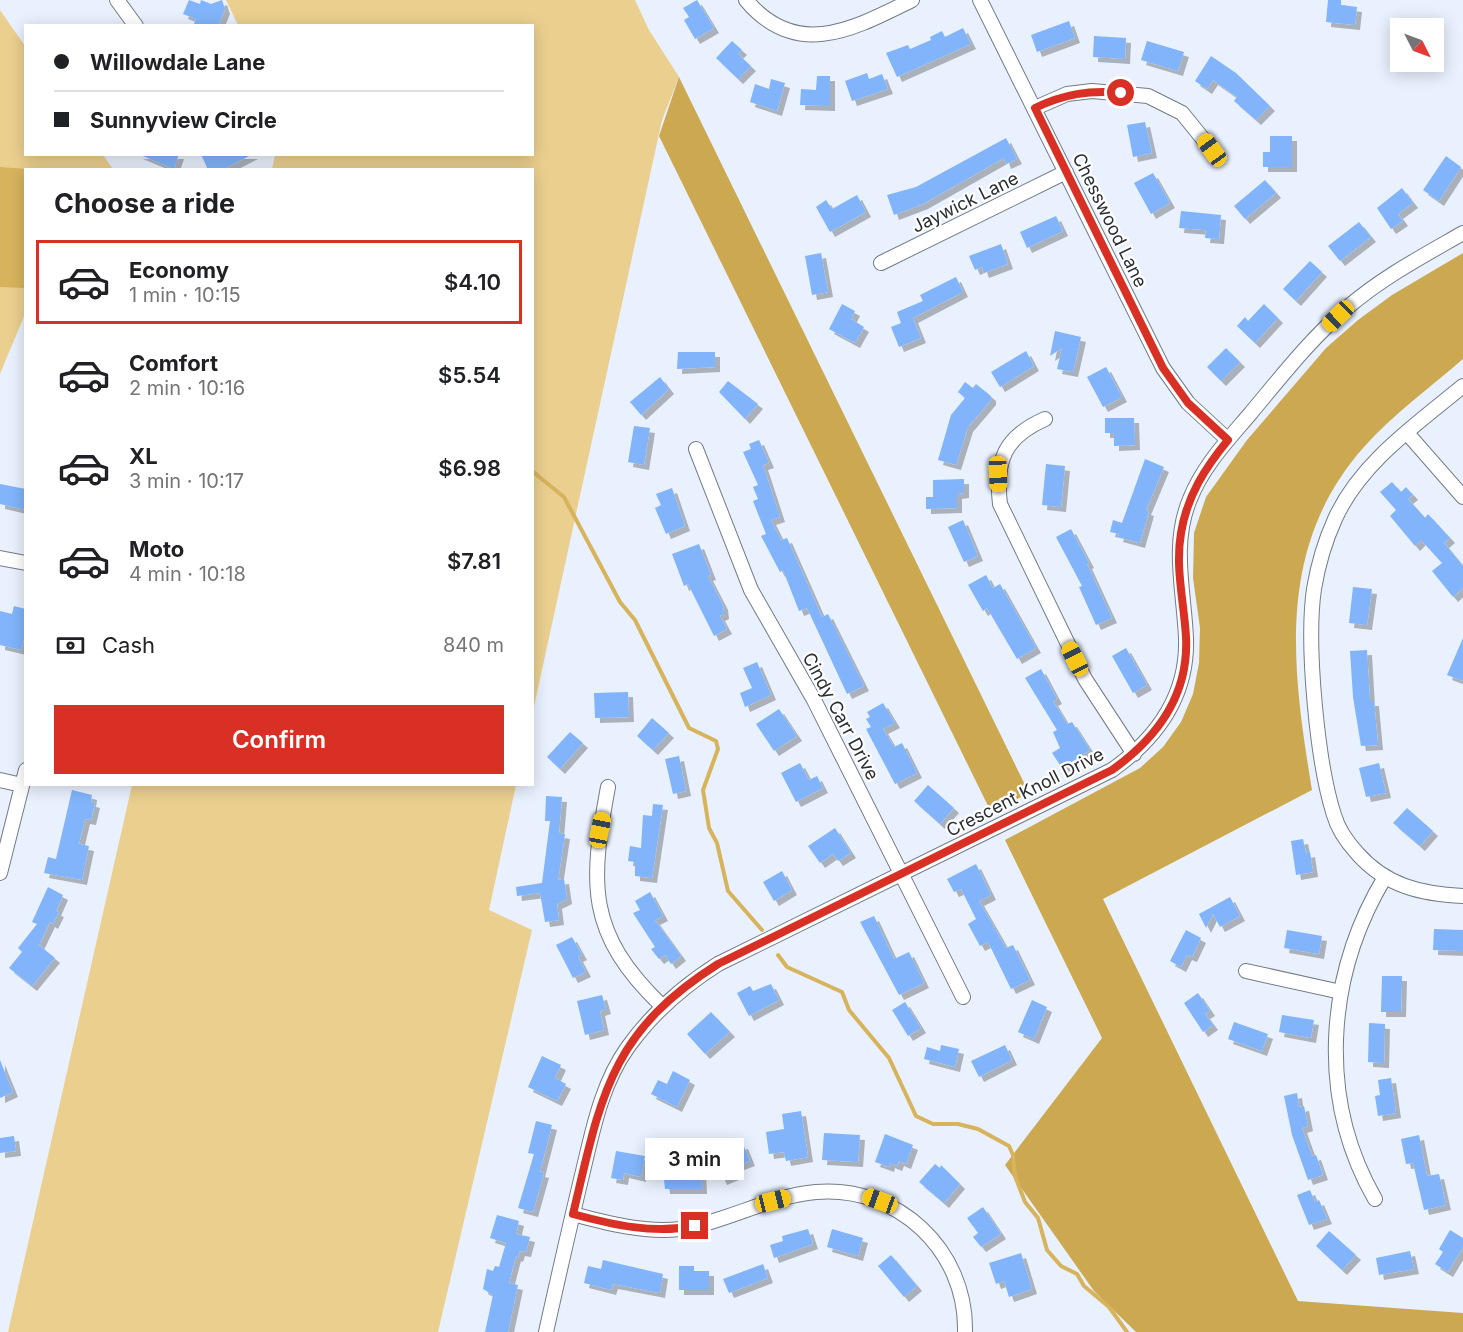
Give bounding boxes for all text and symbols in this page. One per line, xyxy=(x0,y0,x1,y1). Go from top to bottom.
north arrow xyxy=(1390,18,1444,72)
map controls xyxy=(1390,18,1444,72)
text: Willowdale Lane xyxy=(90,49,265,75)
route start xyxy=(1107,79,1134,106)
text: Sunnyview Circle xyxy=(90,107,277,133)
car xyxy=(1194,130,1230,170)
street label: Chesswood Lane xyxy=(1068,149,1152,291)
street label: Jaywick Lane xyxy=(908,167,1022,237)
text: Choose a ride xyxy=(54,187,235,220)
icon: car xyxy=(57,255,111,309)
text: Economy xyxy=(129,257,229,283)
text: $4.10 xyxy=(444,269,501,295)
text: 1 min · 10:15 xyxy=(129,283,241,307)
car xyxy=(1319,297,1357,335)
icon: car xyxy=(57,348,111,402)
text: Comfort xyxy=(129,350,218,376)
text: $5.54 xyxy=(438,362,501,388)
text: 2 min · 10:16 xyxy=(129,376,245,400)
icon: car xyxy=(57,441,111,495)
text: XL xyxy=(129,443,158,469)
text: $6.98 xyxy=(438,455,501,481)
car xyxy=(988,456,1008,492)
text: 3 min · 10:17 xyxy=(129,469,244,493)
icon: car xyxy=(57,534,111,588)
text: Moto xyxy=(129,536,184,562)
text: $7.81 xyxy=(447,548,501,574)
text: 4 min · 10:18 xyxy=(129,562,246,586)
icon: cash xyxy=(54,629,87,662)
text: Cash xyxy=(102,632,155,658)
text: 840 m xyxy=(443,633,504,657)
car xyxy=(1059,639,1091,679)
street label: Cindy Carr Drive xyxy=(799,649,883,783)
button: Confirm xyxy=(54,705,504,774)
street label: Crescent Knoll Drive xyxy=(943,743,1107,841)
car xyxy=(588,811,612,849)
callout: 3 min xyxy=(646,1139,744,1181)
text: 3 min xyxy=(668,1147,721,1171)
car xyxy=(860,1186,900,1216)
car xyxy=(753,1188,793,1214)
route end xyxy=(681,1212,708,1239)

